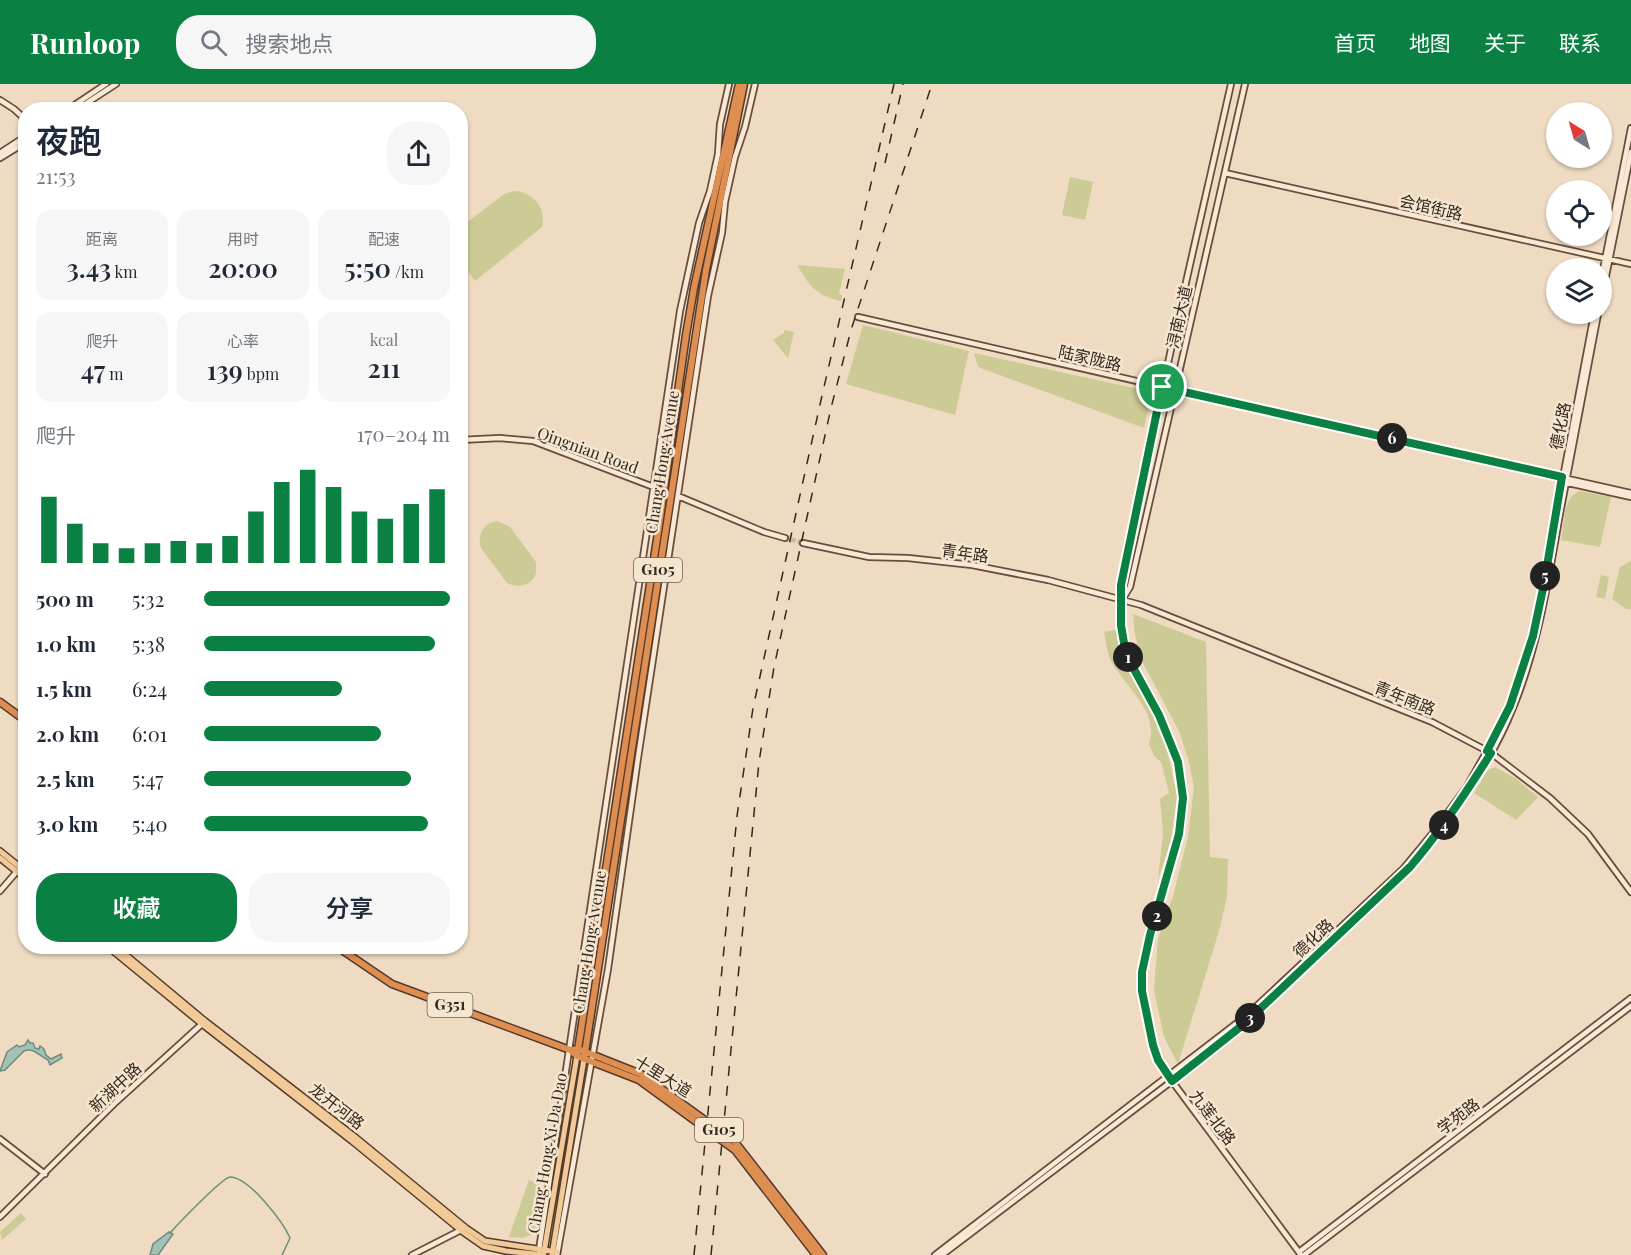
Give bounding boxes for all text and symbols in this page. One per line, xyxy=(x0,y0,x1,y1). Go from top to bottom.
search box xyxy=(176,15,596,69)
text: Runloop xyxy=(30,24,140,61)
icon: search xyxy=(197,26,230,59)
text: 搜索地点 xyxy=(245,28,333,58)
text: 首页 xyxy=(1334,28,1376,56)
text: 地图 xyxy=(1409,28,1451,56)
text: 关于 xyxy=(1484,28,1526,56)
text: 联系 xyxy=(1559,28,1601,56)
north arrow xyxy=(1546,102,1612,168)
map controls xyxy=(1546,102,1612,324)
text: 夜跑 xyxy=(36,117,102,161)
button: share xyxy=(387,122,450,185)
text: 21:53 xyxy=(36,162,76,189)
button: locate xyxy=(1546,180,1612,246)
street label: 会馆街路 xyxy=(1398,189,1465,224)
text: 距离 xyxy=(86,228,118,249)
text: 用时 xyxy=(227,228,259,249)
text: 配速 xyxy=(368,228,400,249)
text: 3.43 xyxy=(66,250,111,285)
text: 20:00 xyxy=(208,250,278,285)
text: 5:50 xyxy=(344,250,391,285)
button: layers xyxy=(1546,258,1612,324)
text: km xyxy=(111,261,138,282)
text: /km xyxy=(391,261,424,282)
street label: 浔南大道 xyxy=(1161,283,1196,350)
text: kcal xyxy=(370,329,398,350)
text: 爬升 xyxy=(86,330,118,351)
text: 心率 xyxy=(227,330,259,351)
street label: 陆家陇路 xyxy=(1057,340,1124,375)
text: 211 xyxy=(368,350,400,385)
text: 47 xyxy=(81,352,105,387)
text: 139 xyxy=(207,352,243,387)
pin xyxy=(1136,361,1187,412)
text: m xyxy=(105,363,123,384)
text: bpm xyxy=(243,363,279,384)
icon: arrive xyxy=(1145,370,1178,403)
street label: Chang Hong Avenue xyxy=(640,389,683,535)
street label: 德化路 xyxy=(1545,400,1574,451)
text: 170–204 m xyxy=(357,420,450,447)
text: 爬升 xyxy=(36,421,76,448)
street label: Qingnian Road xyxy=(535,421,642,478)
pin: 6 xyxy=(1377,423,1407,453)
text: 6 xyxy=(1388,427,1396,448)
street label: 青年路 xyxy=(940,539,990,566)
road number: G105 xyxy=(634,558,682,582)
pin: 5 xyxy=(1530,561,1560,591)
text: 5 xyxy=(1541,565,1549,586)
text: 500 m xyxy=(36,585,94,612)
text: 5:32 xyxy=(132,585,164,612)
text: 1.0 km xyxy=(36,630,96,657)
text: 5:38 xyxy=(132,630,165,657)
pin: 1 xyxy=(1113,642,1143,672)
text: 1 xyxy=(1125,646,1131,667)
text: 1.5 km xyxy=(36,675,92,702)
text: 6:24 xyxy=(132,675,167,702)
street label: 青年南路 xyxy=(1372,676,1439,719)
text: 2.0 km xyxy=(36,720,99,747)
text: 6:01 xyxy=(132,720,167,747)
text: 2.5 km xyxy=(36,765,95,792)
text: 5:47 xyxy=(132,765,163,792)
text: 3.0 km xyxy=(36,810,98,837)
text: 5:40 xyxy=(132,810,168,837)
pin: 4 xyxy=(1429,810,1459,840)
text: 4 xyxy=(1440,814,1448,835)
street label: Chang Hong Avenue xyxy=(567,869,610,1015)
button: 收藏 xyxy=(36,873,237,942)
button: 分享 xyxy=(249,873,450,942)
pin: 2 xyxy=(1142,901,1172,931)
text: 2 xyxy=(1153,905,1161,926)
street label: 德化路 xyxy=(1288,914,1337,962)
road number: G351 xyxy=(428,993,472,1017)
pin: 3 xyxy=(1235,1003,1265,1033)
text: 3 xyxy=(1246,1007,1254,1028)
street label: 十里大道 xyxy=(631,1050,696,1101)
street label: 新湖中路 xyxy=(84,1057,145,1116)
street label: Chang Hong Xi Da Dao xyxy=(522,1071,571,1235)
street label: 龙开河路 xyxy=(306,1078,369,1134)
street label: 九莲北路 xyxy=(1186,1085,1241,1149)
street label: 学苑路 xyxy=(1432,1093,1483,1138)
road number: G105 xyxy=(695,1118,743,1142)

